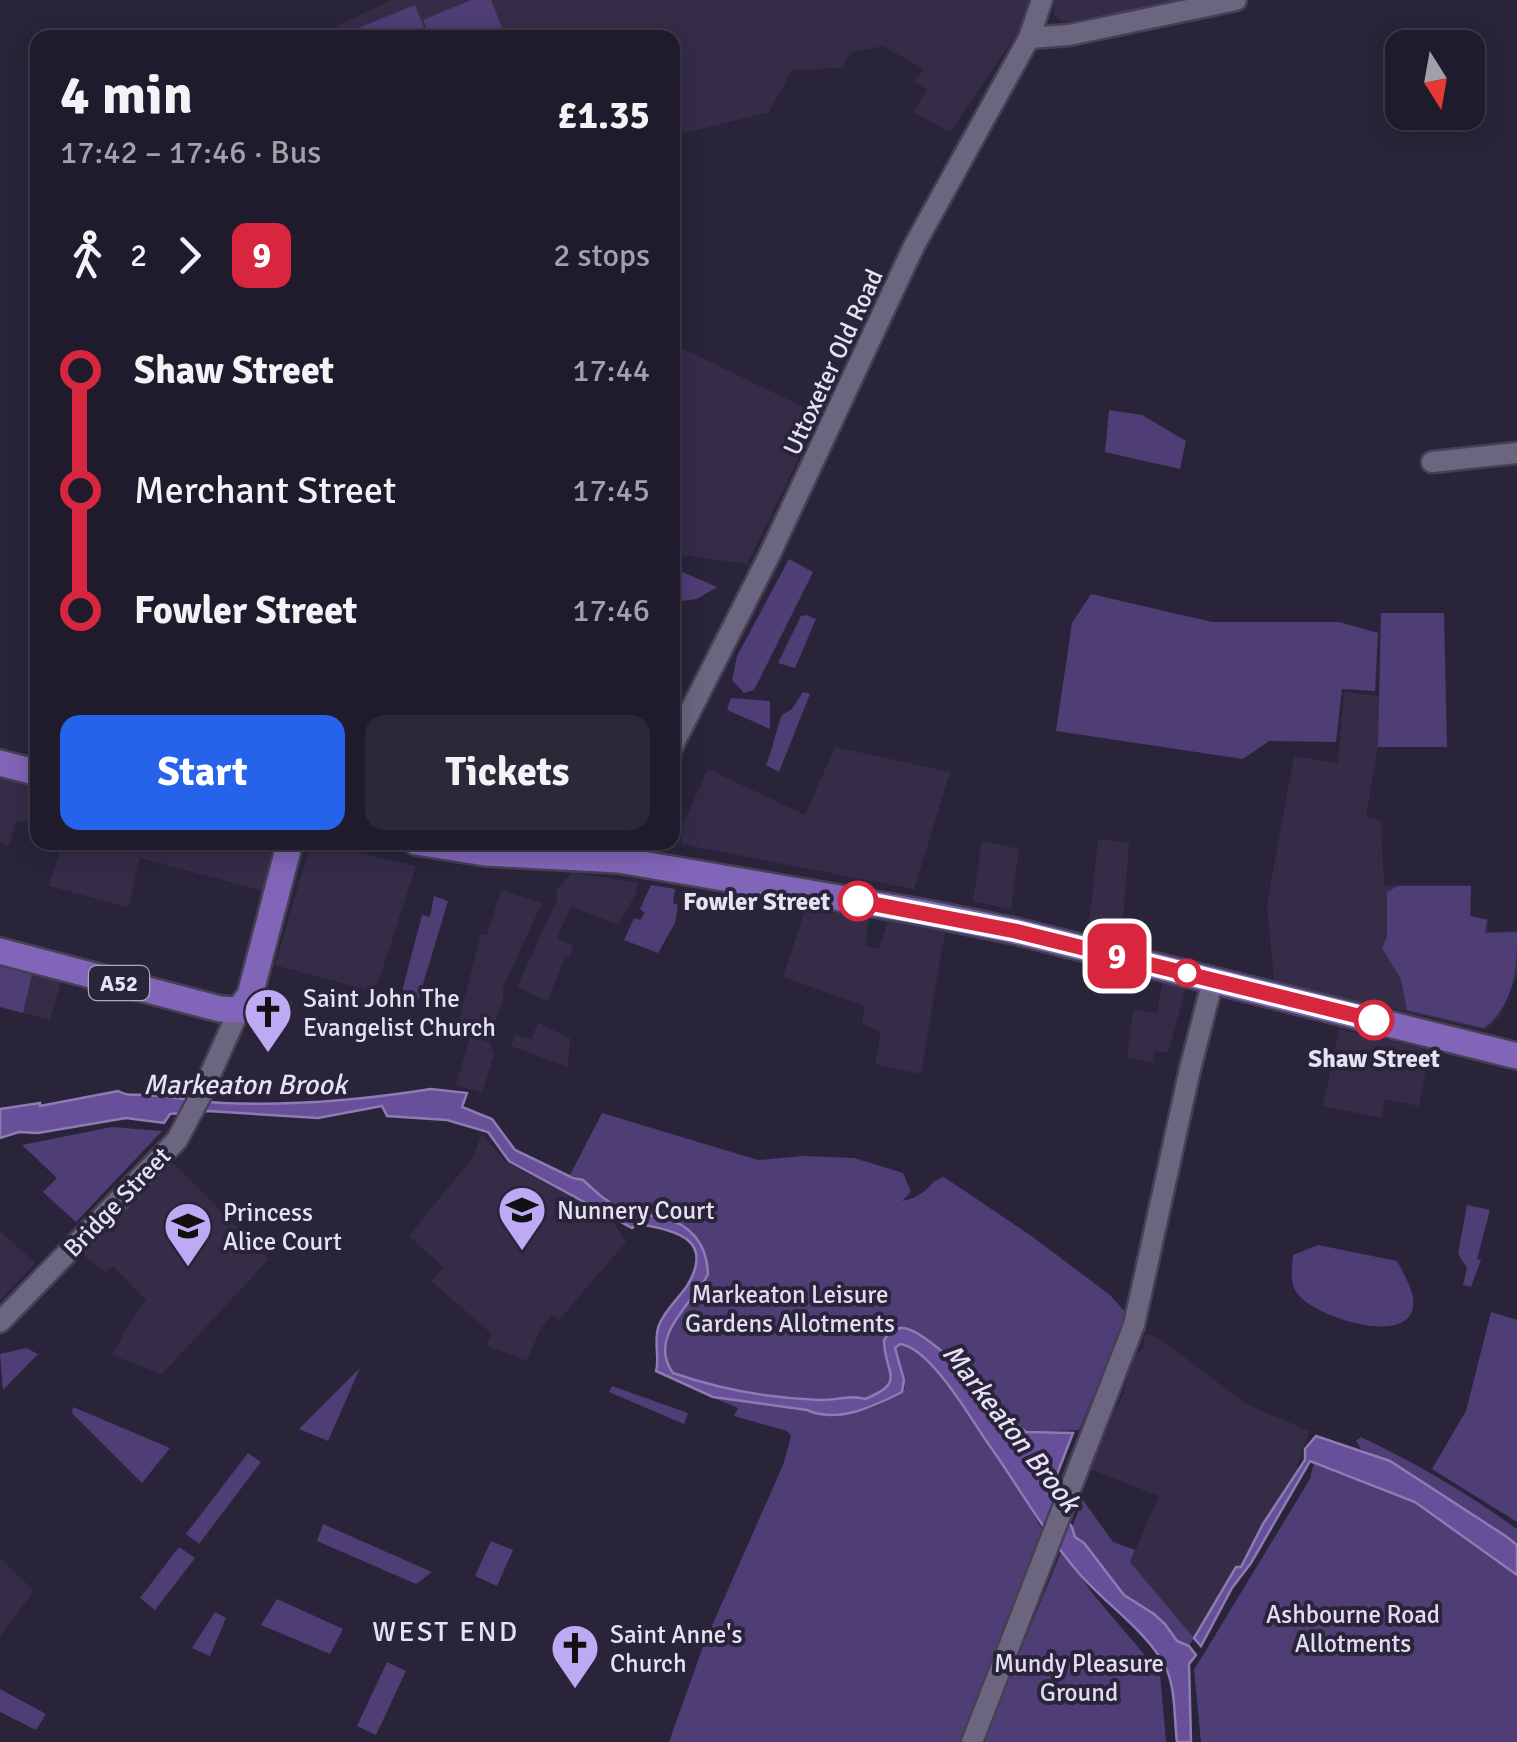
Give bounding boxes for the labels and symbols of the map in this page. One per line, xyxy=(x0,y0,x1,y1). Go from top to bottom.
north arrow xyxy=(1385,30,1485,130)
street label: Uttoxeter Old Road xyxy=(776,264,890,460)
marker: Fowler Street xyxy=(839,882,877,920)
place label: Fowler Street xyxy=(683,886,830,917)
line badge: 9 xyxy=(1084,924,1150,988)
unlabelled marker xyxy=(1174,960,1200,986)
road number: A52 xyxy=(89,966,149,1000)
place label: Saint John The Evangelist Church xyxy=(303,983,496,1043)
church icon: Saint John The Evangelist Church xyxy=(242,986,294,1054)
marker: Shaw Street xyxy=(1355,1001,1393,1039)
place label: Shaw Street xyxy=(1308,1043,1440,1074)
water label: Markeaton Brook xyxy=(143,1068,350,1102)
street label: Bridge Street xyxy=(57,1140,177,1263)
school or university icon: Nunnery Court xyxy=(496,1184,548,1252)
place label: Nunnery Court xyxy=(557,1195,715,1226)
place label: Princess Alice Court xyxy=(223,1197,342,1257)
school or university icon: Princess Alice Court xyxy=(162,1200,214,1268)
park label: Markeaton Leisure Gardens Allotments xyxy=(685,1279,895,1339)
water label: Markeaton Brook xyxy=(935,1337,1089,1521)
park label: Ashbourne Road Allotments xyxy=(1266,1599,1440,1659)
district label: WEST END xyxy=(372,1615,520,1649)
place label: Saint Anne's Church xyxy=(610,1619,742,1679)
church icon: Saint Anne's Church xyxy=(549,1622,601,1690)
park label: Mundy Pleasure Ground xyxy=(994,1648,1164,1708)

